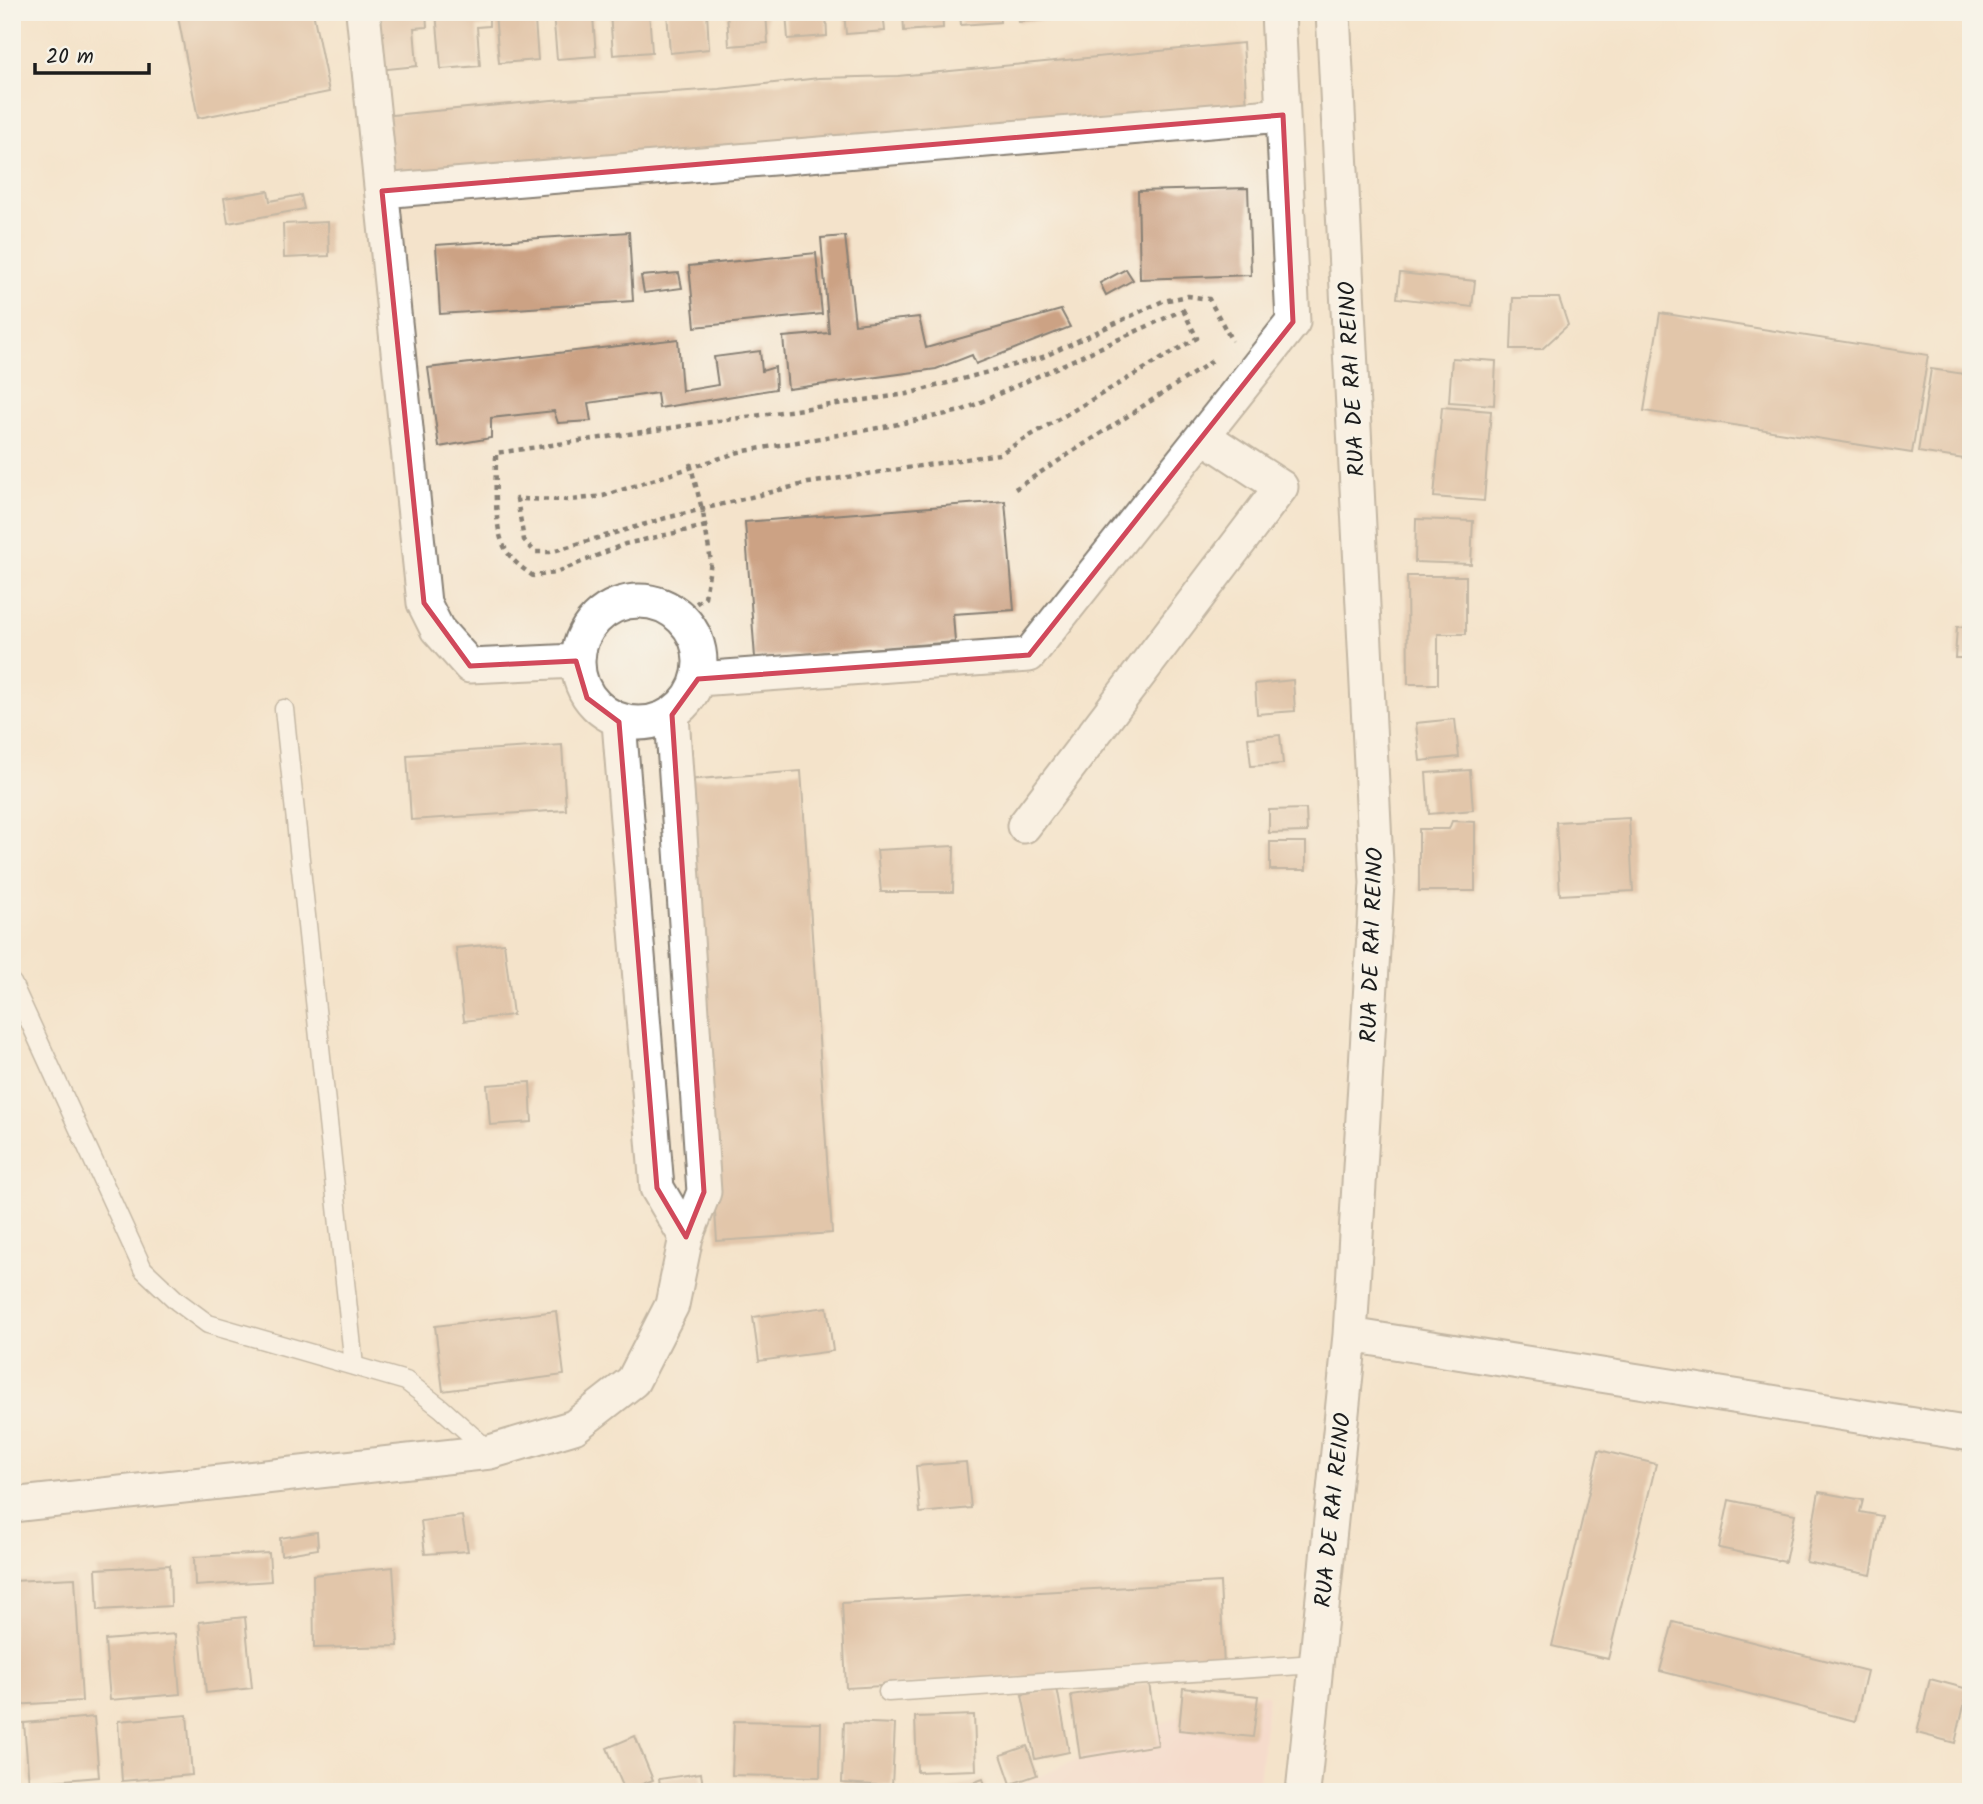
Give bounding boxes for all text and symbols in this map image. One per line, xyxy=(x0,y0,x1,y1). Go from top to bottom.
scale bar xyxy=(35,32,149,76)
text: 20 m xyxy=(46,41,94,74)
street label: RUA DE RAI REINO xyxy=(1330,280,1376,477)
street label: RUA DE RAI REINO xyxy=(1352,847,1394,1043)
street label: RUA DE RAI REINO xyxy=(1306,1411,1362,1609)

